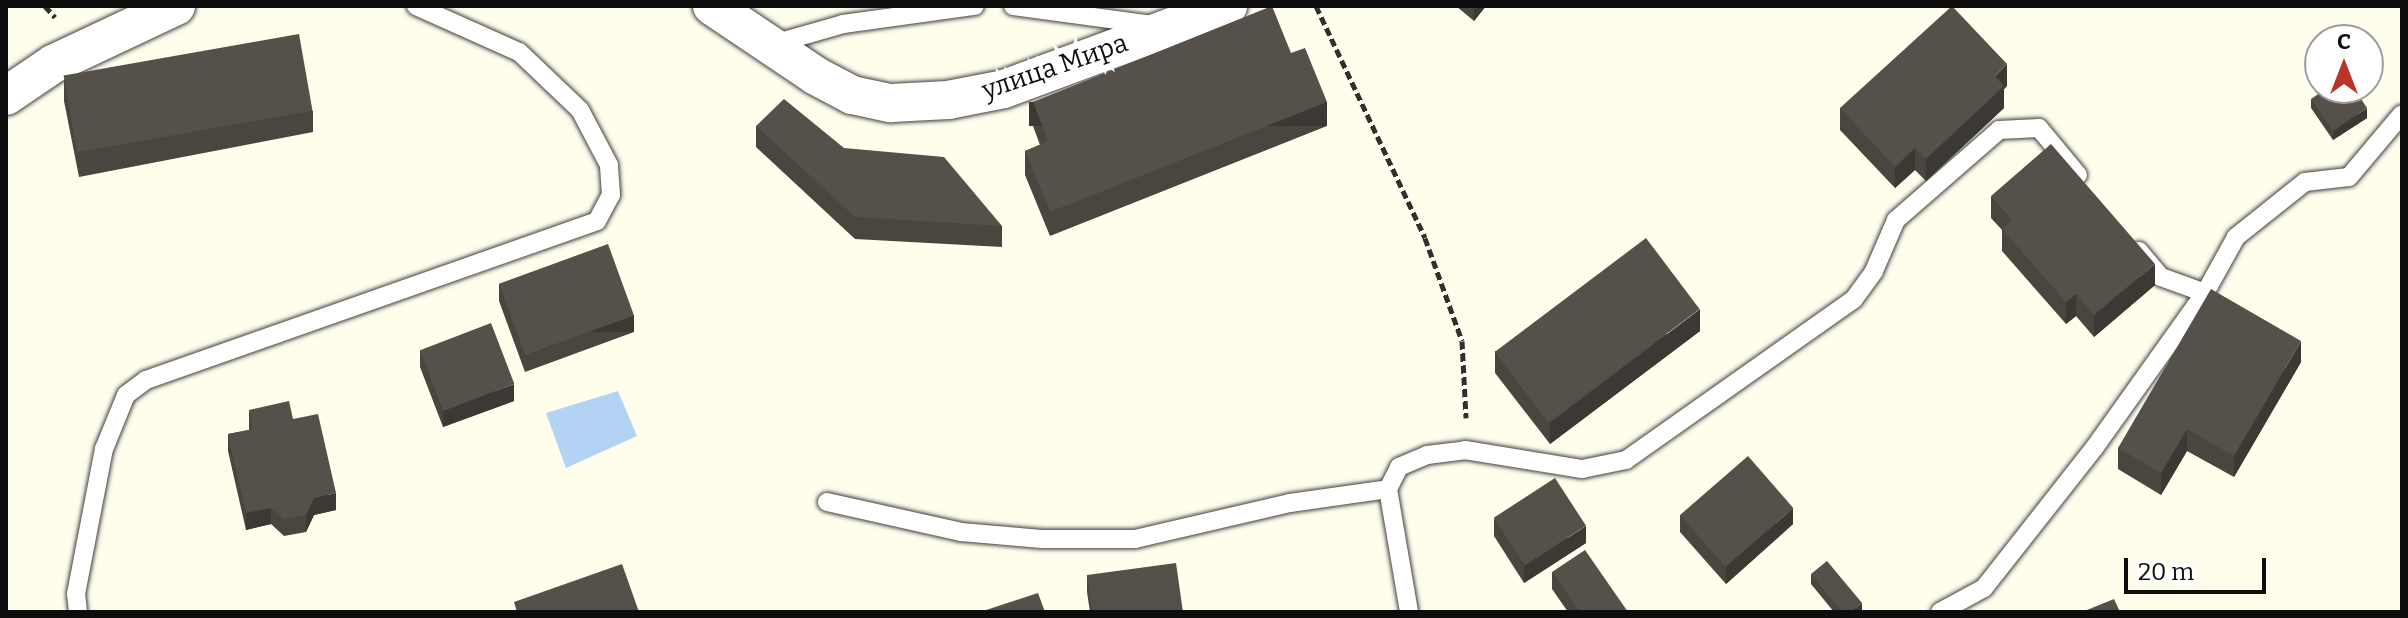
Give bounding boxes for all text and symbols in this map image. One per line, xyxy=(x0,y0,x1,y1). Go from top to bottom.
north arrow xyxy=(2304,24,2384,104)
street label: улица Мира xyxy=(978,28,1132,106)
text: С xyxy=(2337,28,2351,55)
scale bar xyxy=(2128,542,2270,592)
text: 20 m xyxy=(2138,558,2194,586)

